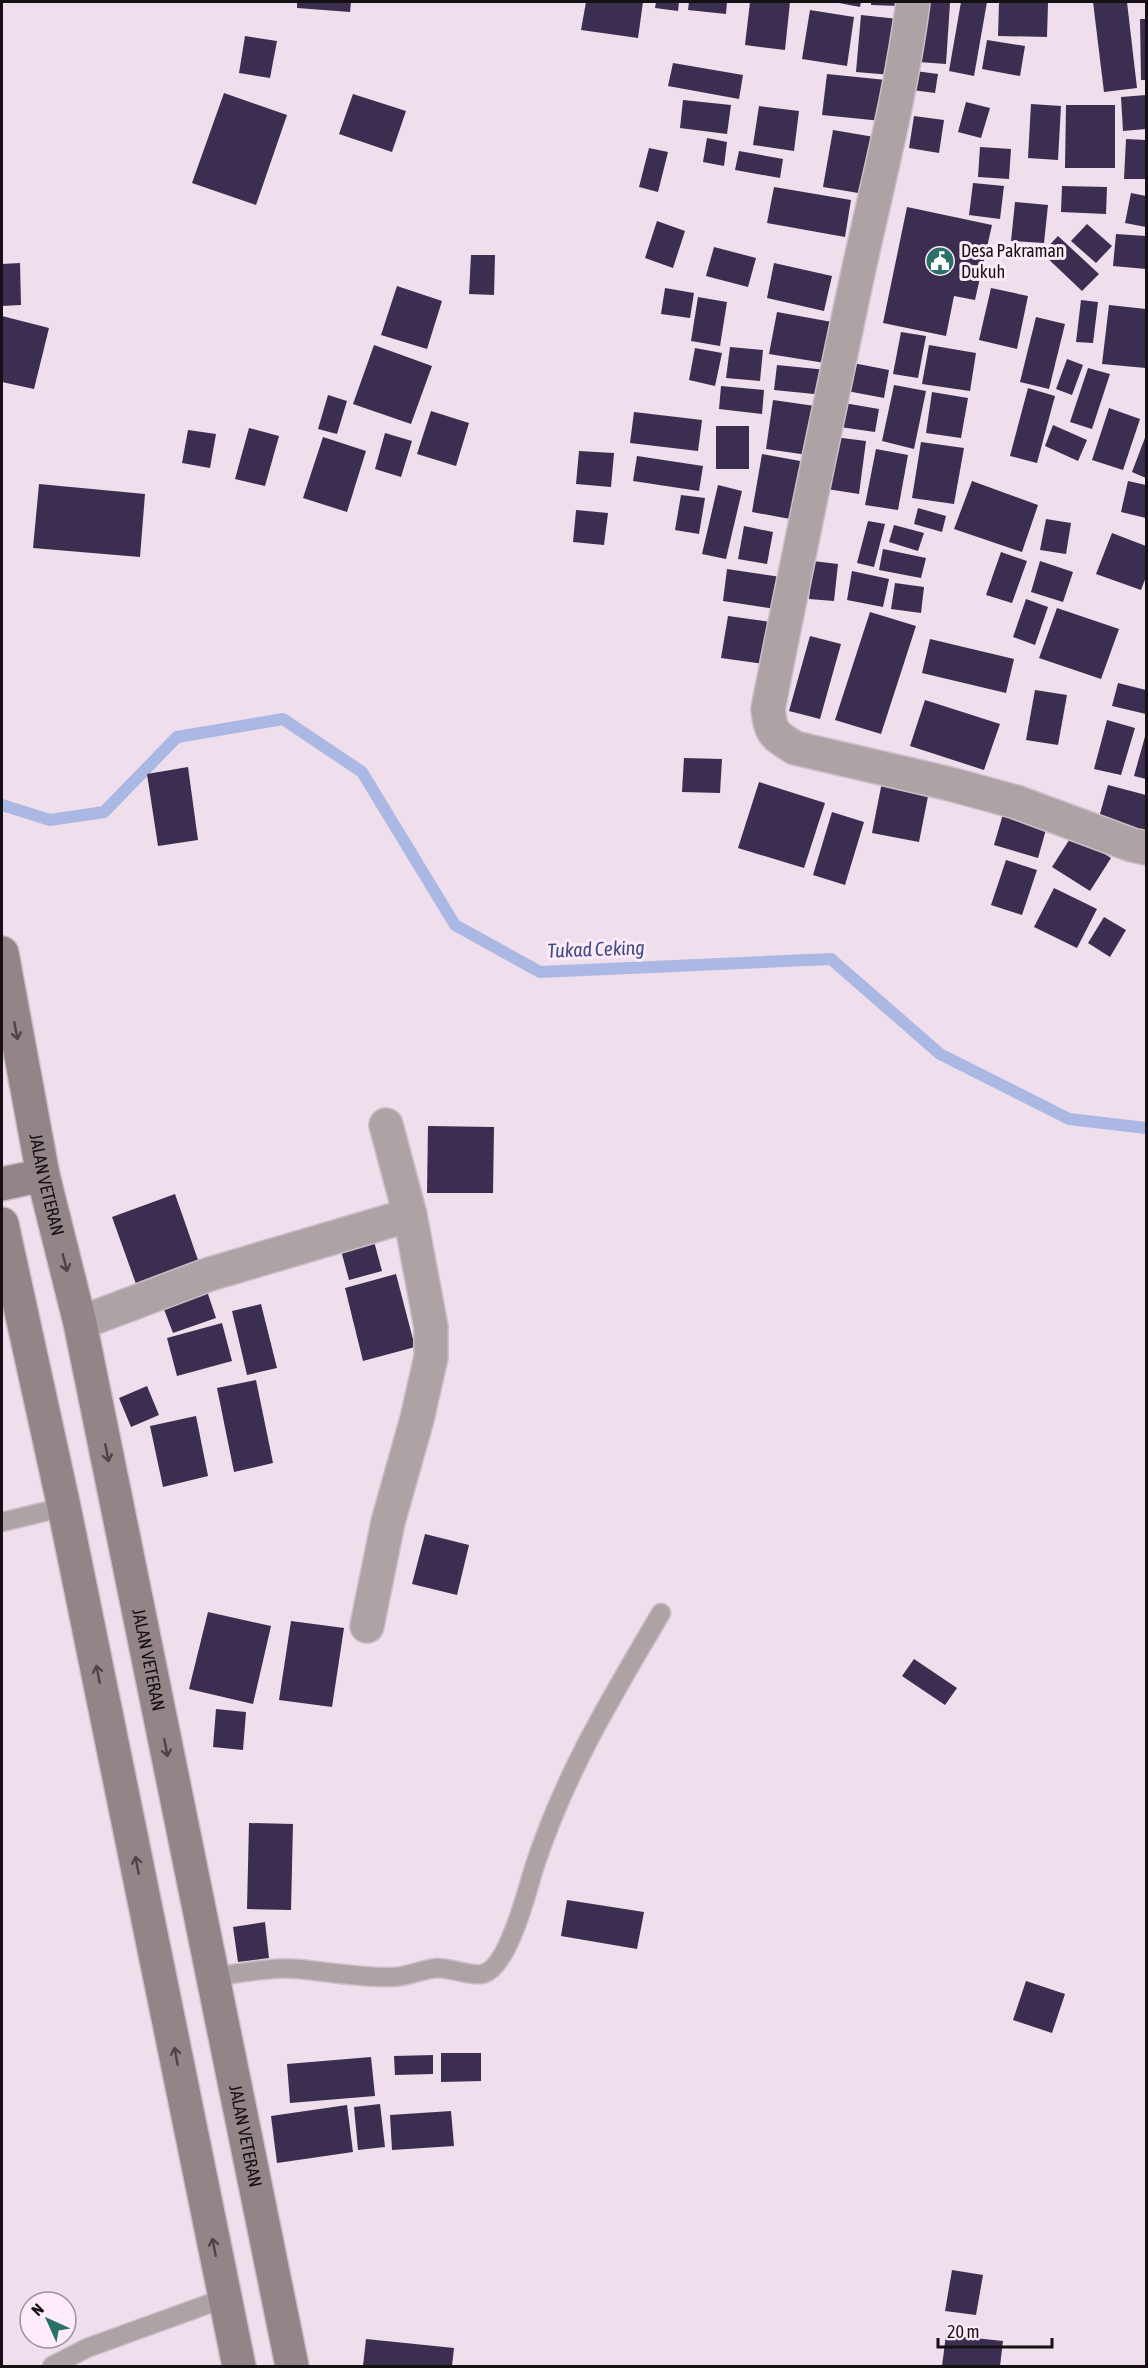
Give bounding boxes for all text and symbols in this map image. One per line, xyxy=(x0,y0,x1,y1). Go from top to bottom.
place label: Desa Pakraman Dukuh xyxy=(961,240,1065,282)
public building icon: Desa Pakraman Dukuh xyxy=(924,245,956,277)
water label: Tukad Ceking xyxy=(547,935,645,962)
one-way arrow xyxy=(11,1021,22,1041)
street label: JALAN VETERAN xyxy=(26,1132,69,1238)
one-way arrow xyxy=(60,1253,72,1272)
one-way arrow xyxy=(102,1443,113,1463)
street label: JALAN VETERAN xyxy=(128,1607,170,1713)
one-way arrow xyxy=(92,1665,103,1684)
one-way arrow xyxy=(161,1738,173,1757)
one-way arrow xyxy=(131,1856,142,1876)
one-way arrow xyxy=(169,2047,181,2066)
street label: JALAN VETERAN xyxy=(225,2083,266,2189)
one-way arrow xyxy=(208,2238,220,2257)
north arrow xyxy=(18,2290,78,2350)
text: N xyxy=(28,2300,47,2319)
scale bar xyxy=(938,2311,1052,2349)
text: 20 m xyxy=(947,2321,979,2342)

